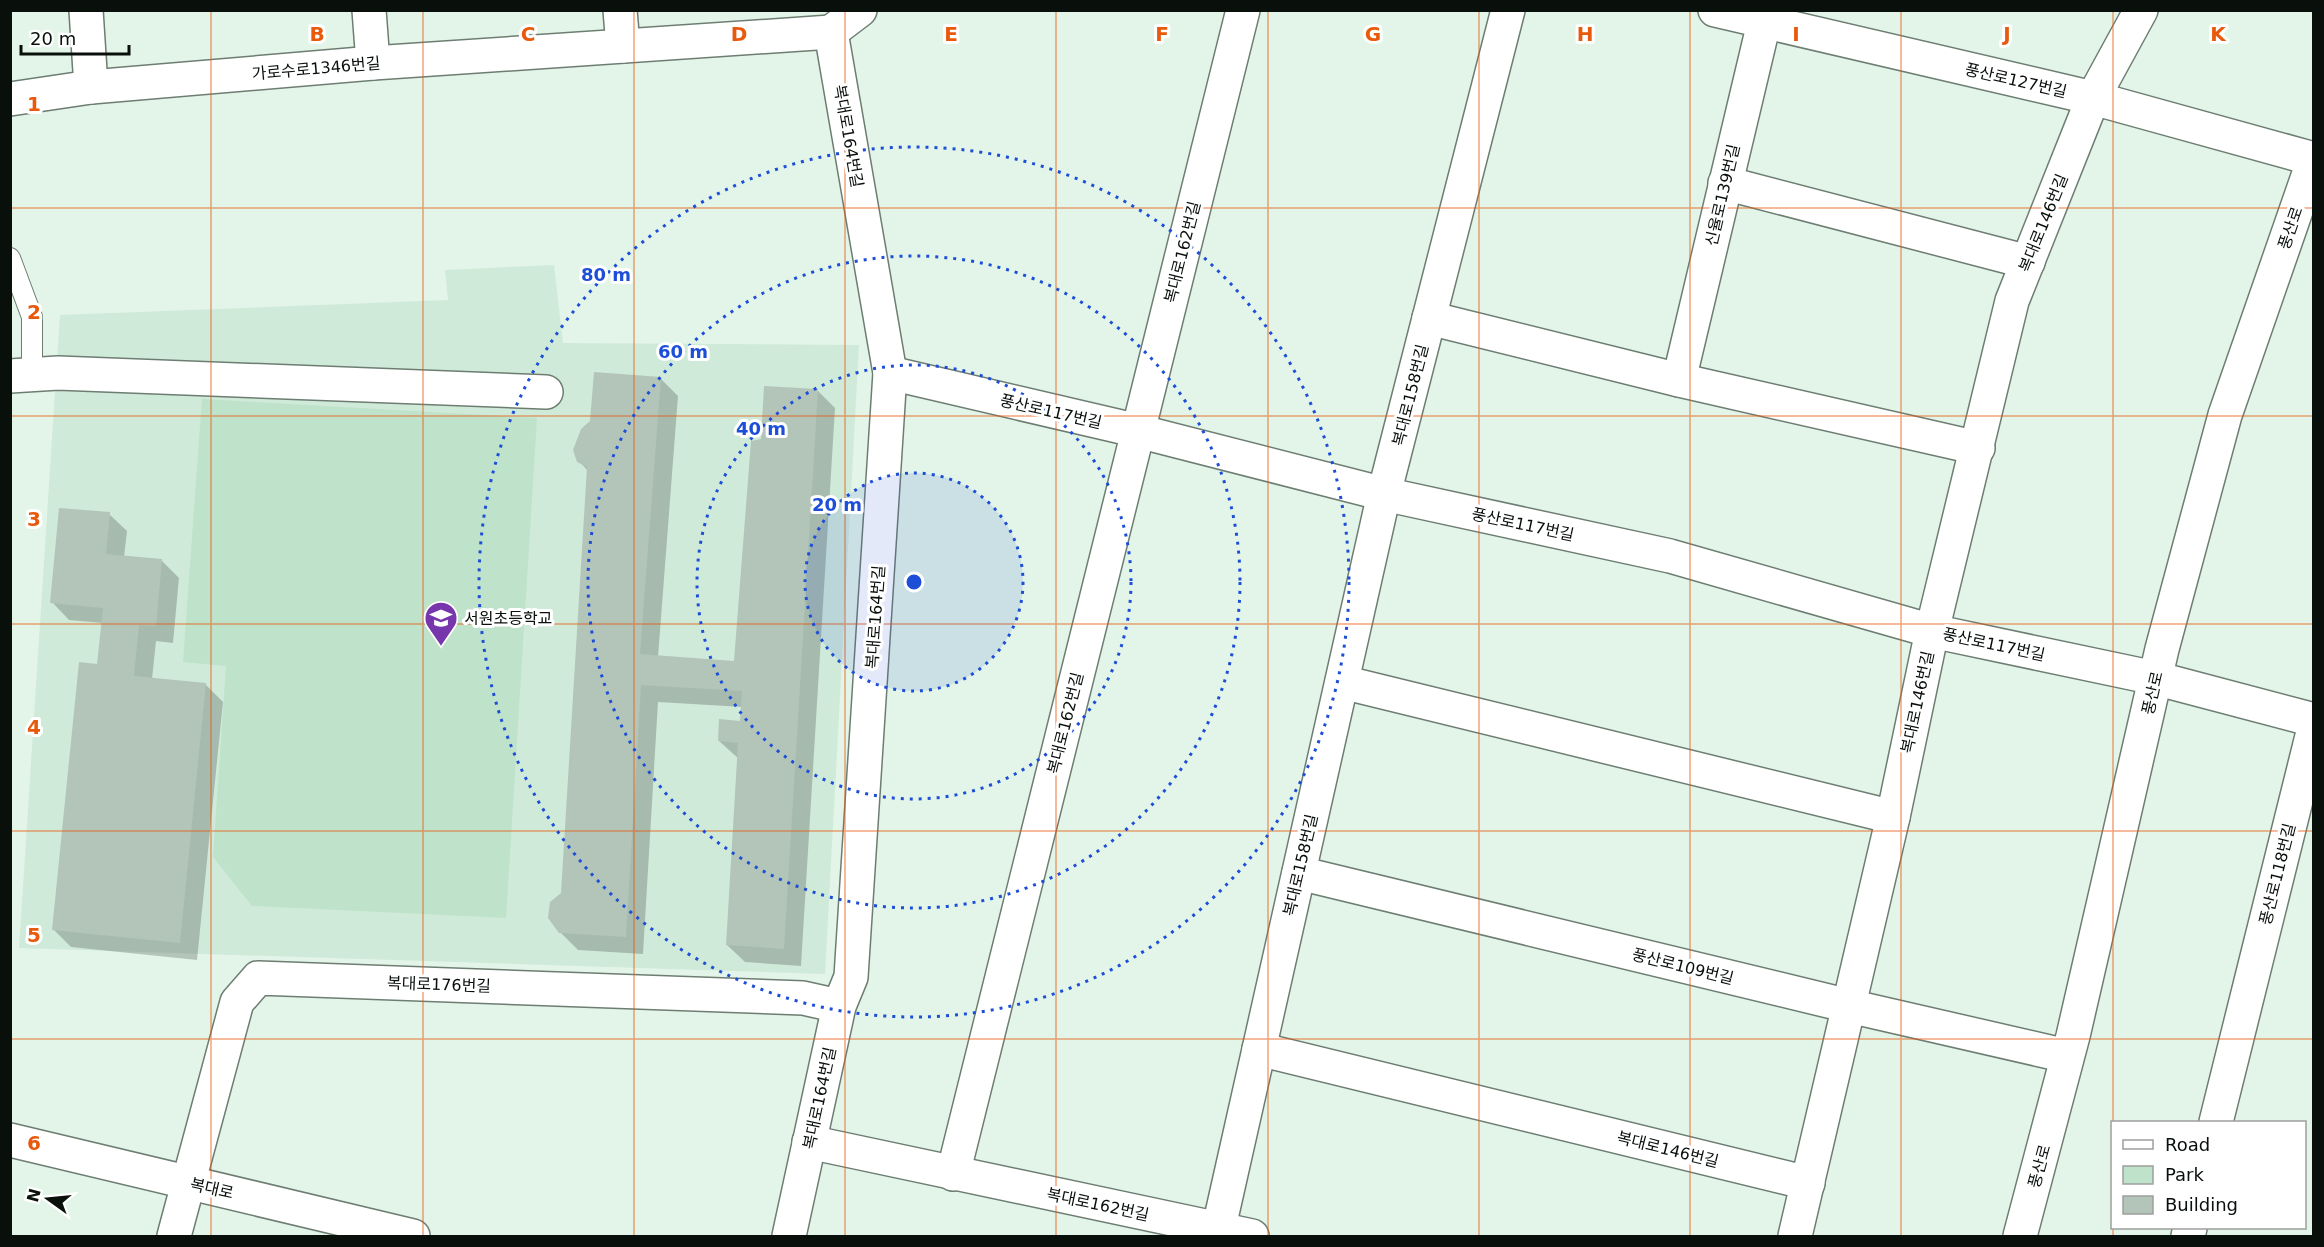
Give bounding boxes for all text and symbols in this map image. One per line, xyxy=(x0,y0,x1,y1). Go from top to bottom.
scale bar xyxy=(21,18,129,56)
text: B xyxy=(309,22,325,46)
text: C xyxy=(521,22,535,46)
text: D xyxy=(731,22,747,46)
text: E xyxy=(944,22,958,46)
text: F xyxy=(1155,22,1169,46)
text: G xyxy=(1365,22,1381,46)
text: H xyxy=(1577,22,1593,46)
text: I xyxy=(1792,22,1800,46)
text: J xyxy=(2001,22,2011,46)
text: K xyxy=(2210,22,2227,46)
text: 20 m xyxy=(30,28,76,49)
street label: 가로수로1346번길 xyxy=(251,53,381,84)
street label: 풍산로127번길 xyxy=(1963,60,2069,101)
street label: 복대로164번길 xyxy=(830,83,867,189)
text: 1 xyxy=(27,92,41,116)
street label: 신율로139번길 xyxy=(1702,142,1743,248)
street label: 복대로146번길 xyxy=(2015,171,2072,275)
street label: 복대로162번길 xyxy=(1161,199,1204,305)
street label: 풍산로 xyxy=(2274,204,2307,252)
text: 80 m xyxy=(581,264,631,285)
text: 2 xyxy=(27,300,41,324)
text: 60 m xyxy=(658,341,708,362)
street label: 복대로158번길 xyxy=(1389,342,1432,448)
street label: 풍산로117번길 xyxy=(998,391,1104,432)
text: 40 m xyxy=(736,418,786,439)
text: 20 m xyxy=(812,494,862,515)
street label: 풍산로117번길 xyxy=(1470,504,1576,545)
text: 3 xyxy=(27,507,41,531)
street label: 복대로164번길 xyxy=(862,564,889,670)
centre of rings xyxy=(904,572,924,592)
school or university icon: 서원초등학교 xyxy=(423,600,459,647)
place label: 서원초등학교 xyxy=(464,609,552,628)
street label: 풍산로117번길 xyxy=(1941,624,2047,665)
street label: 복대로146번길 xyxy=(1897,649,1938,755)
street label: 풍산로 xyxy=(2138,669,2167,717)
street label: 복대로162번길 xyxy=(1044,670,1087,776)
text: 4 xyxy=(27,715,41,739)
street label: 복대로158번길 xyxy=(1280,812,1321,918)
street label: 풍산로118번길 xyxy=(2256,821,2299,927)
text: 5 xyxy=(27,923,41,947)
street label: 풍산로109번길 xyxy=(1630,945,1736,988)
street label: 복대로176번길 xyxy=(387,973,491,996)
street label: 복대로164번길 xyxy=(799,1045,840,1151)
legend xyxy=(2111,1121,2306,1229)
street label: 복대로146번길 xyxy=(1615,1128,1721,1171)
text: 6 xyxy=(27,1131,41,1155)
text: Road xyxy=(2165,1134,2210,1155)
street label: 풍산로 xyxy=(2025,1142,2054,1190)
text: Park xyxy=(2165,1164,2204,1185)
north arrow xyxy=(18,1169,78,1229)
street label: 복대로 xyxy=(188,1174,236,1203)
street label: 복대로162번길 xyxy=(1045,1184,1151,1225)
text: N xyxy=(23,1186,45,1204)
text: Building xyxy=(2165,1194,2238,1215)

